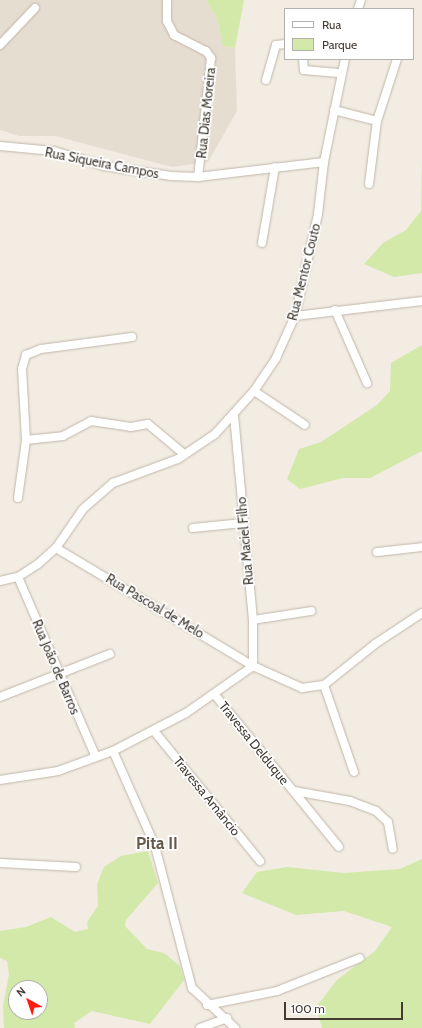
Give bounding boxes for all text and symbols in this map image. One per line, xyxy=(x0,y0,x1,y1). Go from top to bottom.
legend xyxy=(284,8,414,60)
text: Rua xyxy=(322,17,341,32)
text: Parque xyxy=(322,37,357,52)
street label: Rua Dias Moreira xyxy=(193,67,219,159)
street label: Rua Siqueira Campos xyxy=(44,144,160,182)
street label: Rua Mentor Couto xyxy=(284,222,324,322)
street label: Rua Maciel Filho xyxy=(233,496,257,586)
street label: Rua Pascoal de Melo xyxy=(103,571,207,641)
street label: Rua João de Barros xyxy=(29,617,83,717)
street label: Travessa Delduque xyxy=(216,698,292,788)
street label: Travessa Amâncio xyxy=(170,753,244,839)
district label: Pita II xyxy=(136,834,178,854)
north arrow xyxy=(8,980,48,1020)
text: N xyxy=(13,984,28,999)
scale bar xyxy=(286,994,405,1020)
text: 100 m xyxy=(291,1001,325,1016)

